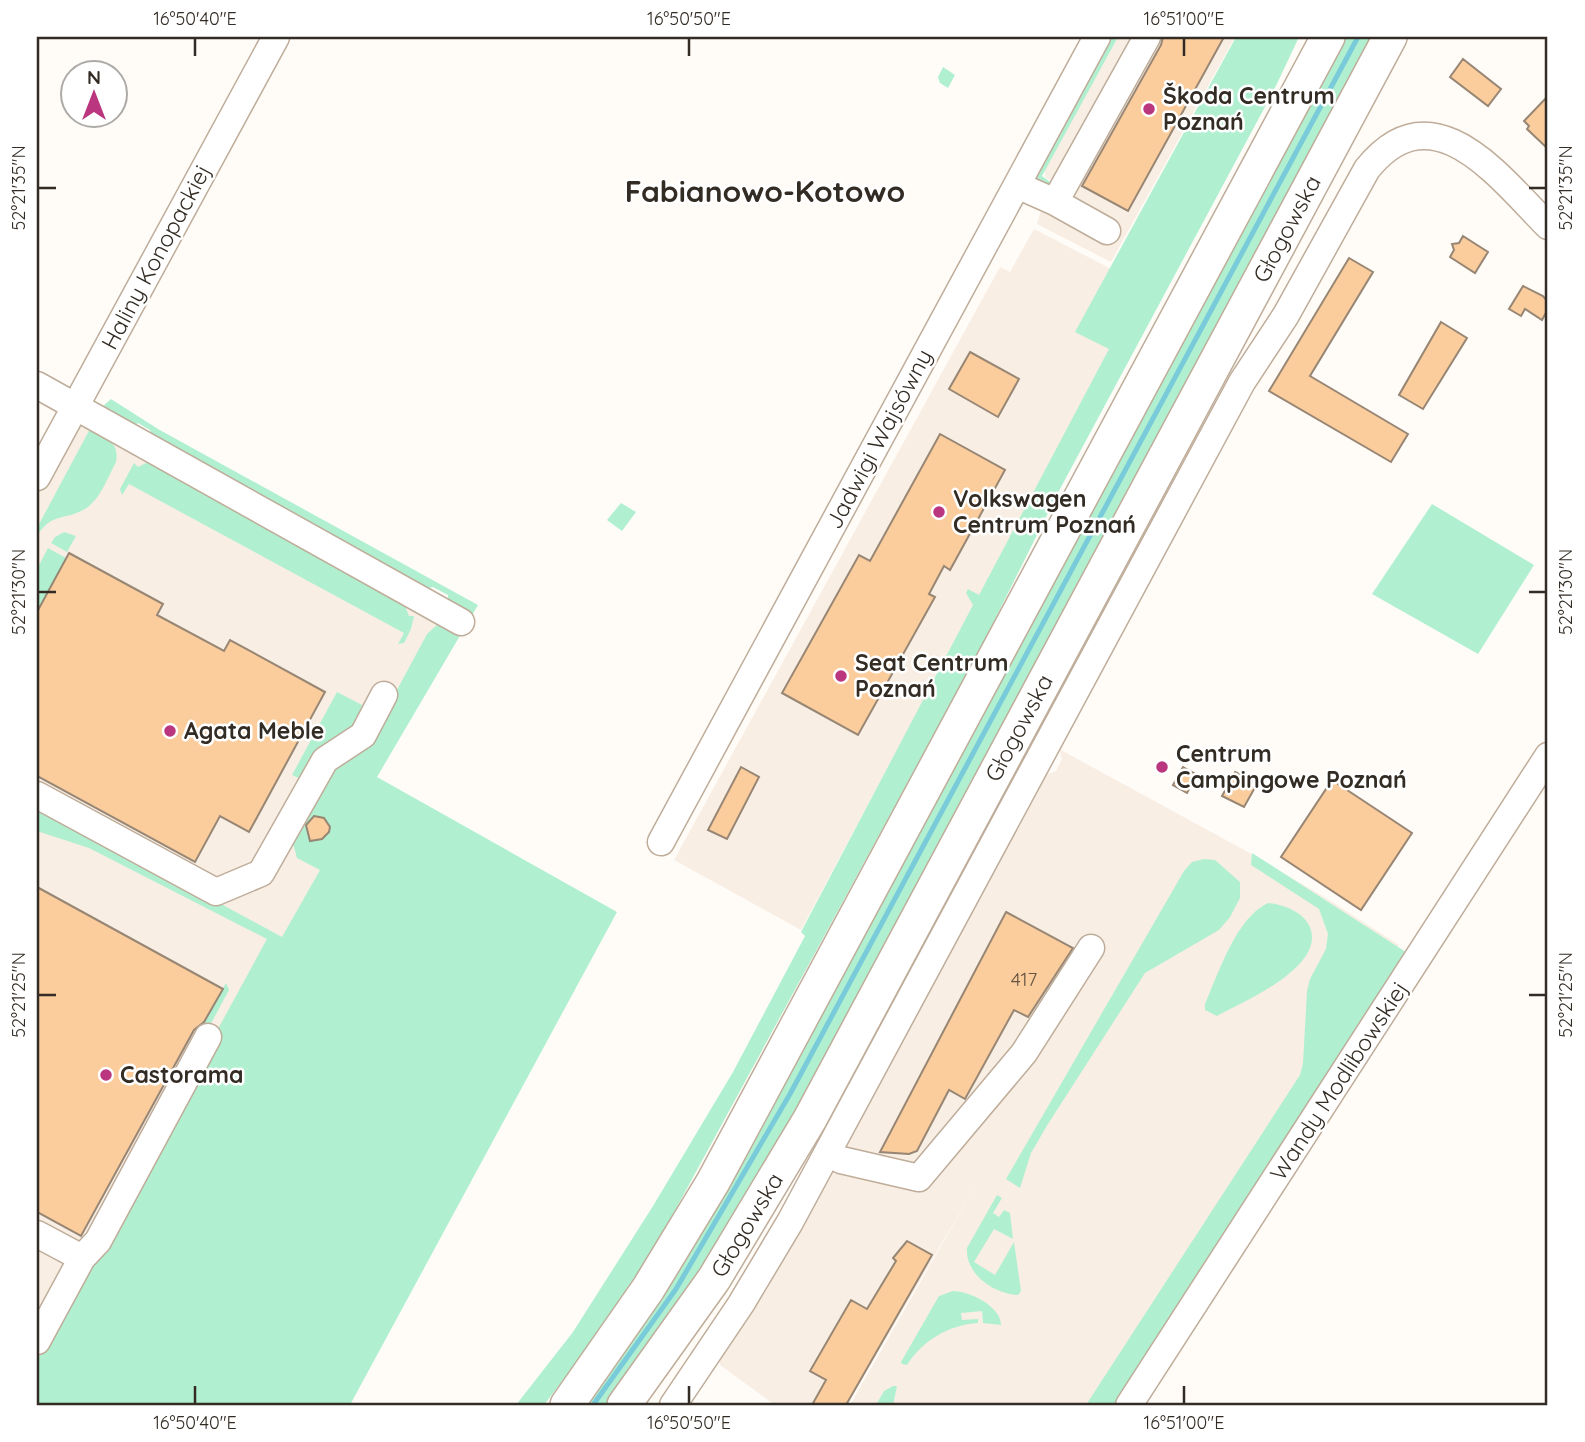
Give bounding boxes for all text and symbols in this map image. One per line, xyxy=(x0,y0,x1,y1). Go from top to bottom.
text: 16°50'40"E xyxy=(153,7,237,30)
text: 16°50'50"E xyxy=(647,7,731,30)
text: 16°51'00"E xyxy=(1144,7,1224,30)
north arrow xyxy=(60,60,130,130)
text: N xyxy=(87,65,101,89)
place label: Škoda Centrum Poznań xyxy=(1163,81,1335,136)
marker: Škoda Centrum Poznań xyxy=(1141,101,1157,117)
text: 52°21'35"N xyxy=(7,145,30,231)
text: 52°21'35"N xyxy=(1554,145,1577,231)
street label: Haliny Konopackiej xyxy=(94,159,217,354)
street label: Głogowska xyxy=(1246,170,1327,287)
district label: Fabianowo-Kotowo xyxy=(625,172,905,210)
street label: Jadwigi Wajsówny xyxy=(819,344,938,534)
place label: Volkswagen Centrum Poznań xyxy=(953,484,1136,539)
marker: Volkswagen Centrum Poznań xyxy=(931,504,947,520)
text: 52°21'30"N xyxy=(7,549,30,635)
text: 52°21'30"N xyxy=(1554,549,1577,635)
place label: Seat Centrum Poznań xyxy=(855,648,1008,703)
marker: Seat Centrum Poznań xyxy=(833,668,849,684)
street label: Głogowska xyxy=(978,669,1059,786)
place label: Agata Meble xyxy=(184,716,324,745)
marker: Agata Meble xyxy=(162,723,178,739)
place label: Centrum Campingowe Poznań xyxy=(1176,739,1407,794)
marker: Centrum Campingowe Poznań xyxy=(1154,759,1170,775)
text: 52°21'25"N xyxy=(7,952,30,1038)
text: 52°21'25"N xyxy=(1554,952,1577,1038)
house number: 417 xyxy=(1011,967,1038,991)
street label: Wandy Modlibowskiej xyxy=(1263,976,1414,1186)
place label: Castorama xyxy=(120,1060,243,1089)
marker: Castorama xyxy=(98,1067,114,1083)
street label: Głogowska xyxy=(704,1167,789,1282)
text: 16°50'40"E xyxy=(153,1411,237,1434)
text: 16°50'50"E xyxy=(647,1411,731,1434)
text: 16°51'00"E xyxy=(1144,1411,1224,1434)

